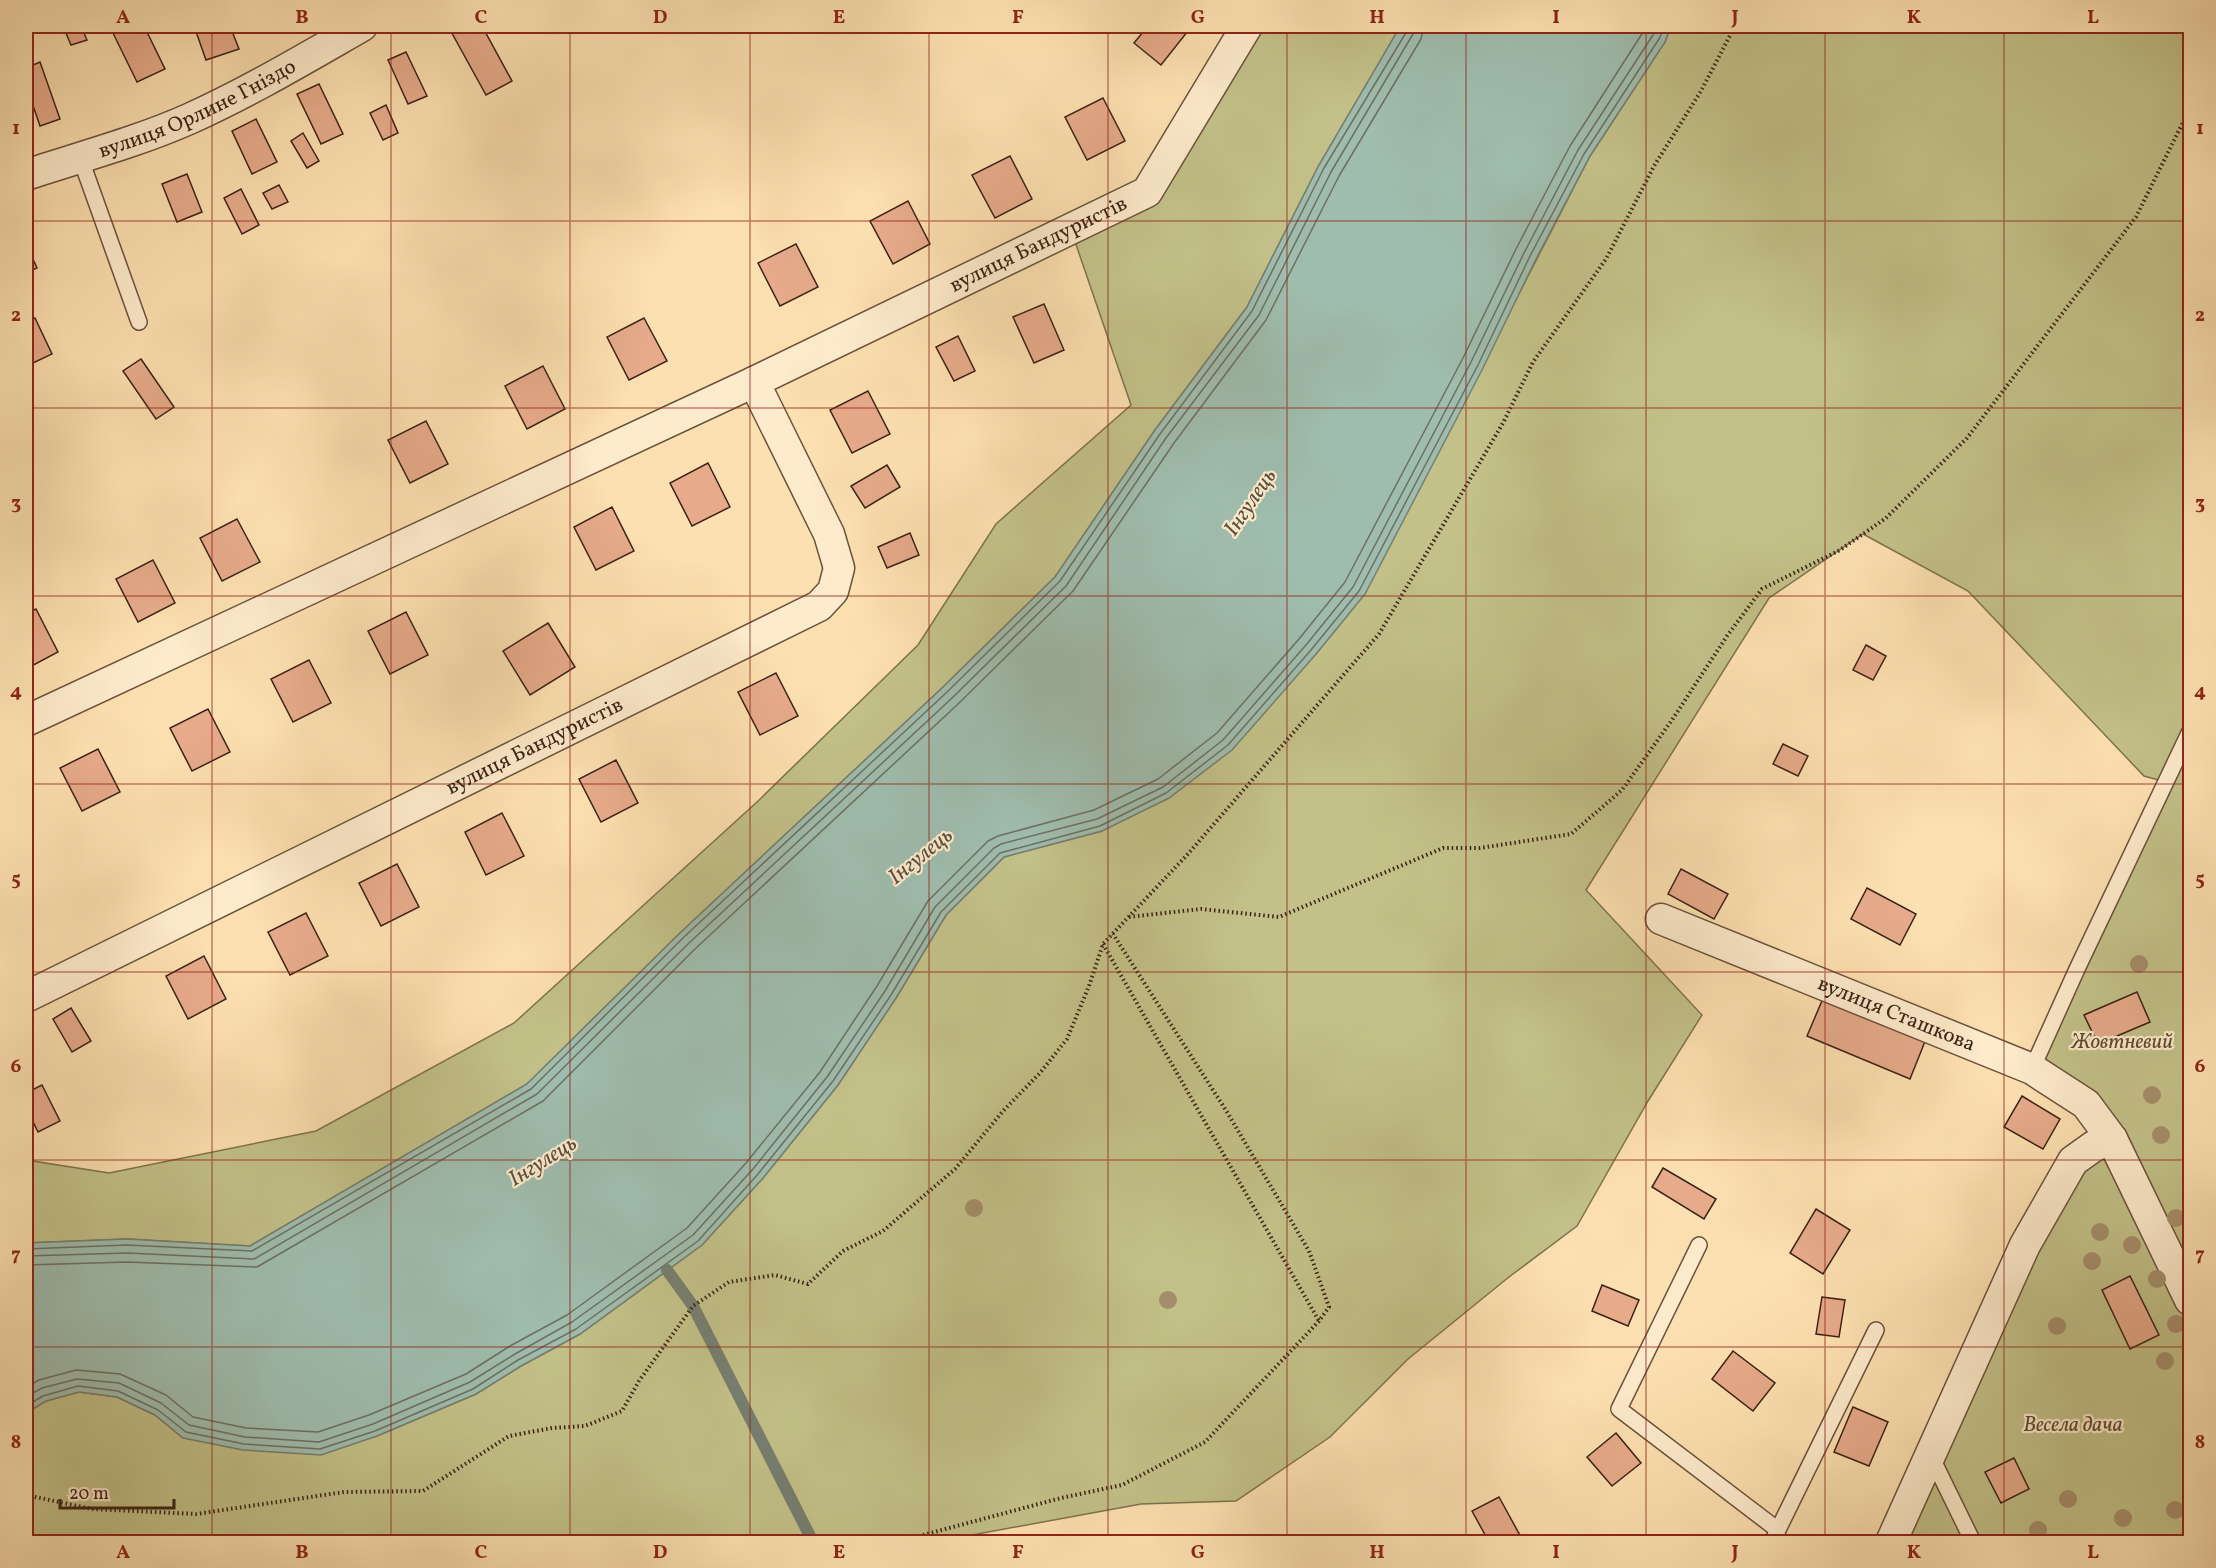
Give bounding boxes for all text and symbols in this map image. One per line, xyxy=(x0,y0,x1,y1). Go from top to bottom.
text: A xyxy=(116,4,130,32)
text: B xyxy=(295,4,309,32)
text: C xyxy=(475,4,488,32)
text: D xyxy=(653,4,667,32)
text: E xyxy=(833,4,845,32)
text: F xyxy=(1012,4,1024,32)
text: G xyxy=(1191,4,1205,32)
text: H xyxy=(1369,4,1385,32)
text: I xyxy=(1552,4,1560,32)
text: J xyxy=(1730,4,1739,32)
text: K xyxy=(1907,4,1922,32)
text: L xyxy=(2087,4,2099,32)
street label: вулиця Орлине Гніздо xyxy=(95,52,301,166)
text: 1 xyxy=(12,115,20,143)
text: 1 xyxy=(2196,115,2204,143)
street label: вулиця Бандуристів xyxy=(945,189,1132,300)
text: 2 xyxy=(11,302,21,330)
text: 2 xyxy=(2195,302,2205,330)
water label: Інгулець xyxy=(1217,463,1285,543)
text: 3 xyxy=(11,490,21,518)
text: 3 xyxy=(2195,490,2205,518)
text: 4 xyxy=(10,678,22,706)
text: 4 xyxy=(2194,678,2206,706)
street label: вулиця Бандуристів xyxy=(441,690,628,802)
water label: Інгулець xyxy=(882,821,960,893)
text: 5 xyxy=(11,866,21,894)
text: 5 xyxy=(2195,866,2205,894)
street label: вулиця Сташкова xyxy=(1813,969,1980,1059)
park label: Жовтневий xyxy=(2070,1028,2173,1057)
text: 6 xyxy=(11,1053,22,1081)
text: 6 xyxy=(2195,1053,2206,1081)
water label: Інгулець xyxy=(503,1129,583,1195)
text: 7 xyxy=(11,1241,21,1269)
text: 7 xyxy=(2195,1241,2205,1269)
park label: Весела дача xyxy=(2023,1411,2123,1440)
text: 8 xyxy=(11,1429,21,1457)
text: 8 xyxy=(2195,1429,2205,1457)
scale bar xyxy=(60,1472,174,1510)
text: 20 m xyxy=(69,1482,109,1507)
text: A xyxy=(116,1539,130,1567)
text: B xyxy=(295,1539,309,1567)
text: C xyxy=(475,1539,488,1567)
text: D xyxy=(653,1539,667,1567)
text: E xyxy=(833,1539,845,1567)
text: F xyxy=(1012,1539,1024,1567)
text: G xyxy=(1191,1539,1205,1567)
text: H xyxy=(1369,1539,1385,1567)
text: I xyxy=(1552,1539,1560,1567)
text: J xyxy=(1730,1539,1739,1567)
text: K xyxy=(1907,1539,1922,1567)
text: L xyxy=(2087,1539,2099,1567)

